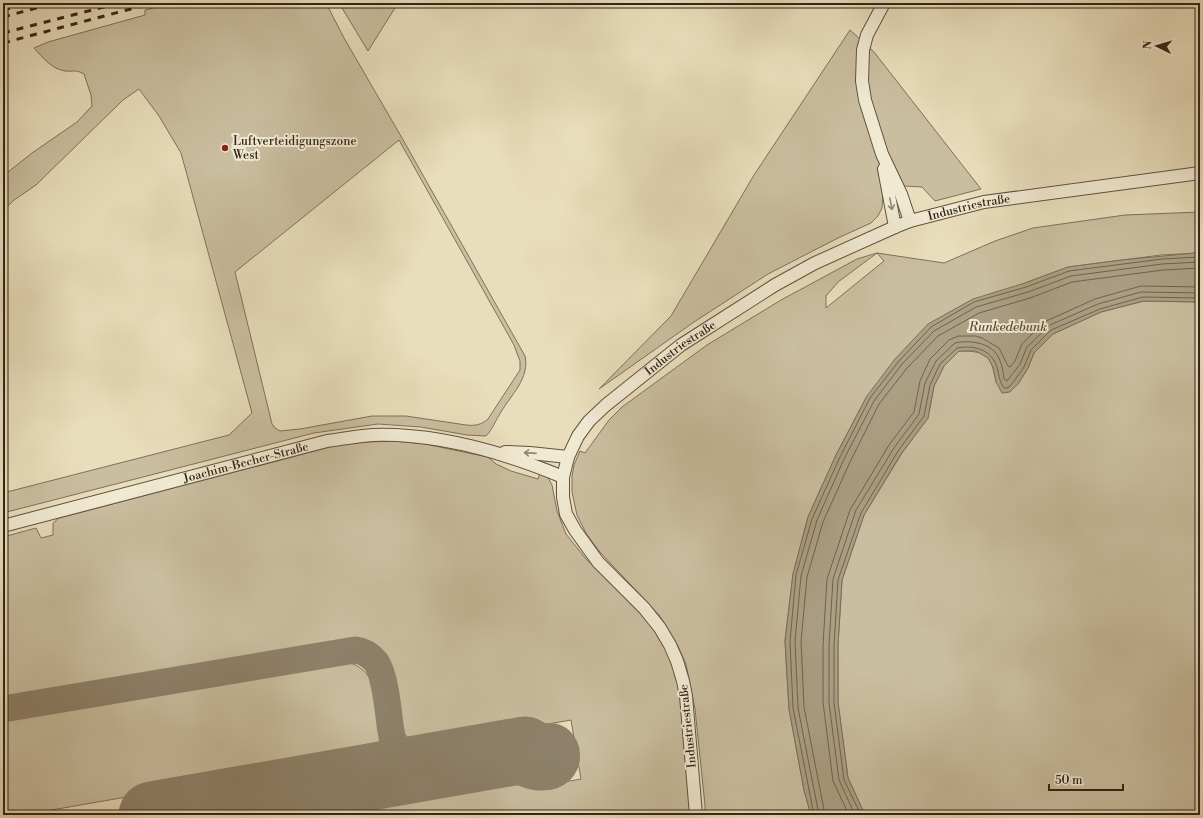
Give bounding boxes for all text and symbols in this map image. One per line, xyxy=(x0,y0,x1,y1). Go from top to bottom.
north arrow xyxy=(1137,26,1177,66)
text: N xyxy=(1141,40,1155,50)
place label: Luftverteidigungszone West xyxy=(232,134,357,163)
marker: Luftverteidigungszone West xyxy=(220,143,230,153)
street label: Industriestraße xyxy=(926,191,1011,224)
one-way arrow xyxy=(887,198,895,211)
street label: Industriestraße xyxy=(642,317,718,379)
water label: Runkedebunk xyxy=(968,319,1047,335)
street label: Joachim-Becher-Straße xyxy=(181,439,310,486)
one-way arrow xyxy=(524,449,537,456)
street label: Industriestraße xyxy=(676,683,700,769)
scale bar xyxy=(1049,766,1123,792)
text: 50 m xyxy=(1055,773,1083,788)

